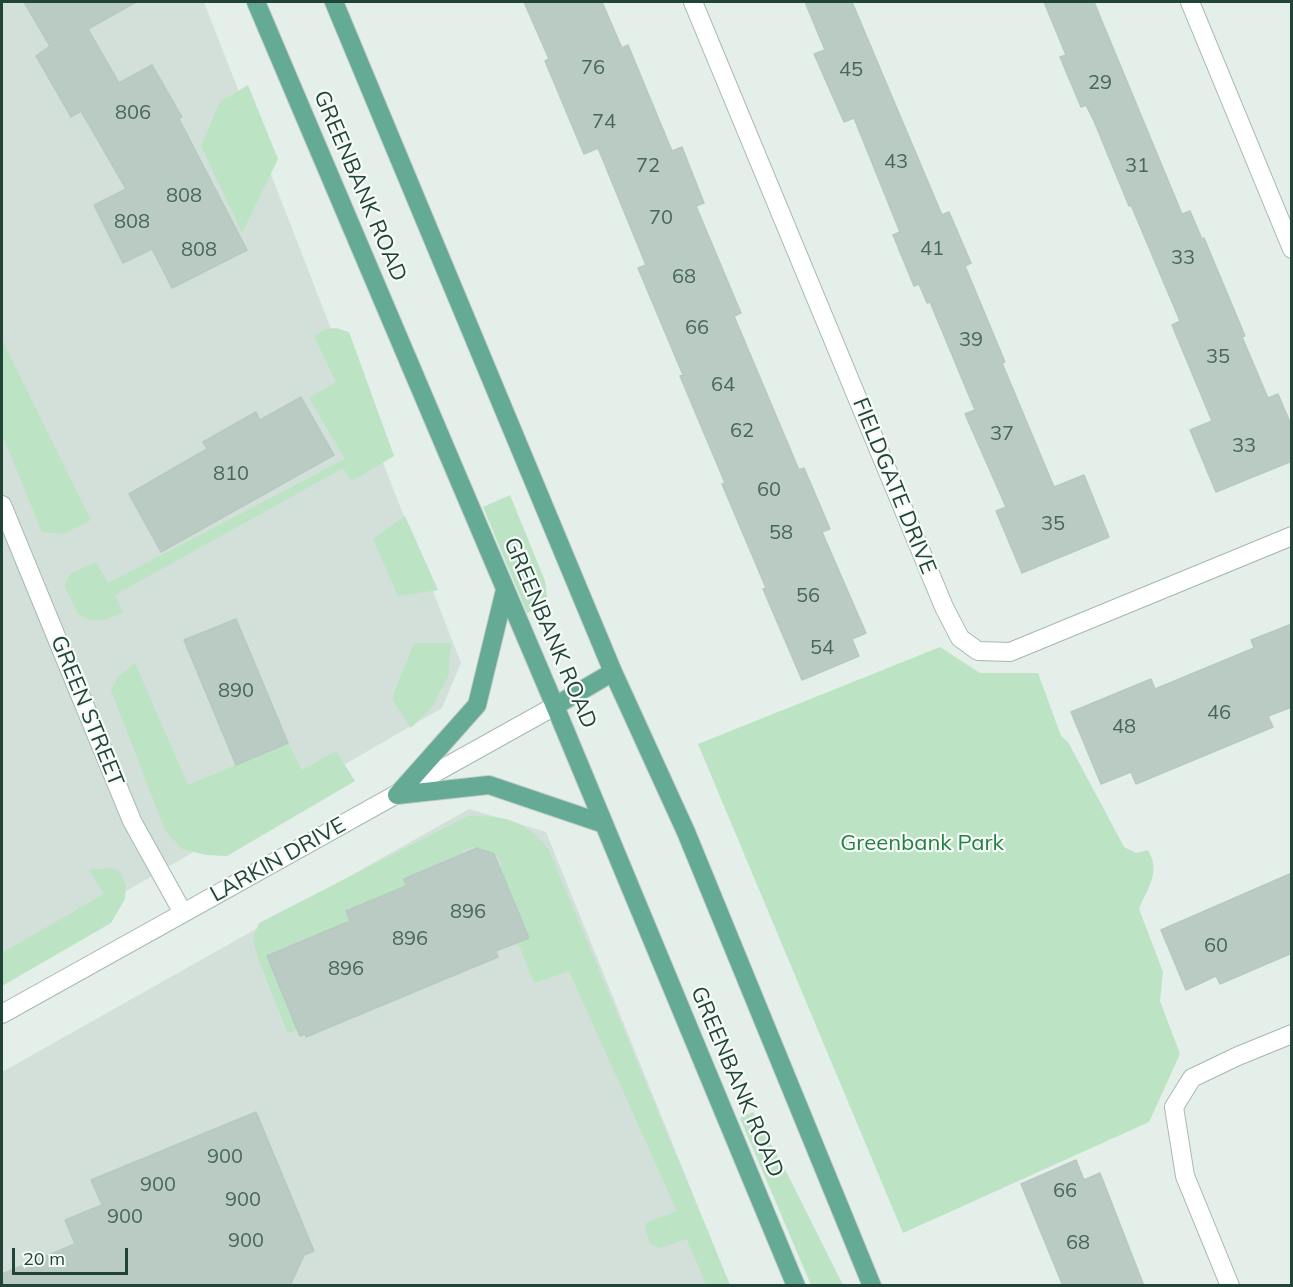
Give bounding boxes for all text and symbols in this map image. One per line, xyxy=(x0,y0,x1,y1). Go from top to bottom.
house number: 76 xyxy=(581,56,605,80)
house number: 45 xyxy=(839,58,863,82)
house number: 29 xyxy=(1088,71,1112,95)
street label: GREENBANK ROAD xyxy=(308,86,412,286)
house number: 806 xyxy=(115,101,151,125)
house number: 74 xyxy=(592,110,616,134)
house number: 43 xyxy=(884,150,908,174)
house number: 72 xyxy=(636,154,660,178)
house number: 31 xyxy=(1125,154,1149,178)
house number: 808 xyxy=(166,184,202,208)
house number: 70 xyxy=(649,206,673,230)
house number: 808 xyxy=(114,210,150,234)
house number: 41 xyxy=(920,237,944,261)
house number: 808 xyxy=(181,238,217,262)
house number: 33 xyxy=(1171,246,1195,270)
house number: 68 xyxy=(672,265,696,289)
house number: 66 xyxy=(685,316,709,340)
house number: 39 xyxy=(959,328,983,352)
house number: 35 xyxy=(1206,345,1230,369)
house number: 64 xyxy=(711,373,735,397)
street label: FIELDGATE DRIVE xyxy=(847,394,941,578)
house number: 62 xyxy=(730,419,754,443)
house number: 37 xyxy=(990,422,1014,446)
house number: 33 xyxy=(1232,434,1256,458)
house number: 810 xyxy=(213,462,249,486)
house number: 60 xyxy=(757,478,781,502)
house number: 35 xyxy=(1041,512,1065,536)
house number: 58 xyxy=(769,521,793,545)
street label: GREENBANK ROAD xyxy=(498,533,602,733)
house number: 56 xyxy=(796,584,820,608)
street label: GREEN STREET xyxy=(45,632,129,790)
house number: 54 xyxy=(810,636,834,660)
house number: 890 xyxy=(218,679,254,703)
house number: 46 xyxy=(1207,701,1231,725)
house number: 48 xyxy=(1112,715,1136,739)
street label: LARKIN DRIVE xyxy=(206,812,350,908)
park label: Greenbank Park xyxy=(840,830,1004,856)
house number: 896 xyxy=(450,900,486,924)
house number: 896 xyxy=(392,927,428,951)
house number: 60 xyxy=(1204,934,1228,958)
house number: 896 xyxy=(328,957,364,981)
street label: GREENBANK ROAD xyxy=(685,982,789,1182)
house number: 900 xyxy=(207,1145,243,1169)
house number: 900 xyxy=(140,1173,176,1197)
house number: 66 xyxy=(1053,1179,1077,1203)
house number: 900 xyxy=(225,1188,261,1212)
house number: 900 xyxy=(107,1205,143,1229)
house number: 900 xyxy=(228,1229,264,1253)
house number: 68 xyxy=(1066,1231,1090,1255)
scale bar xyxy=(15,1236,130,1274)
text: 20 m xyxy=(23,1247,65,1270)

